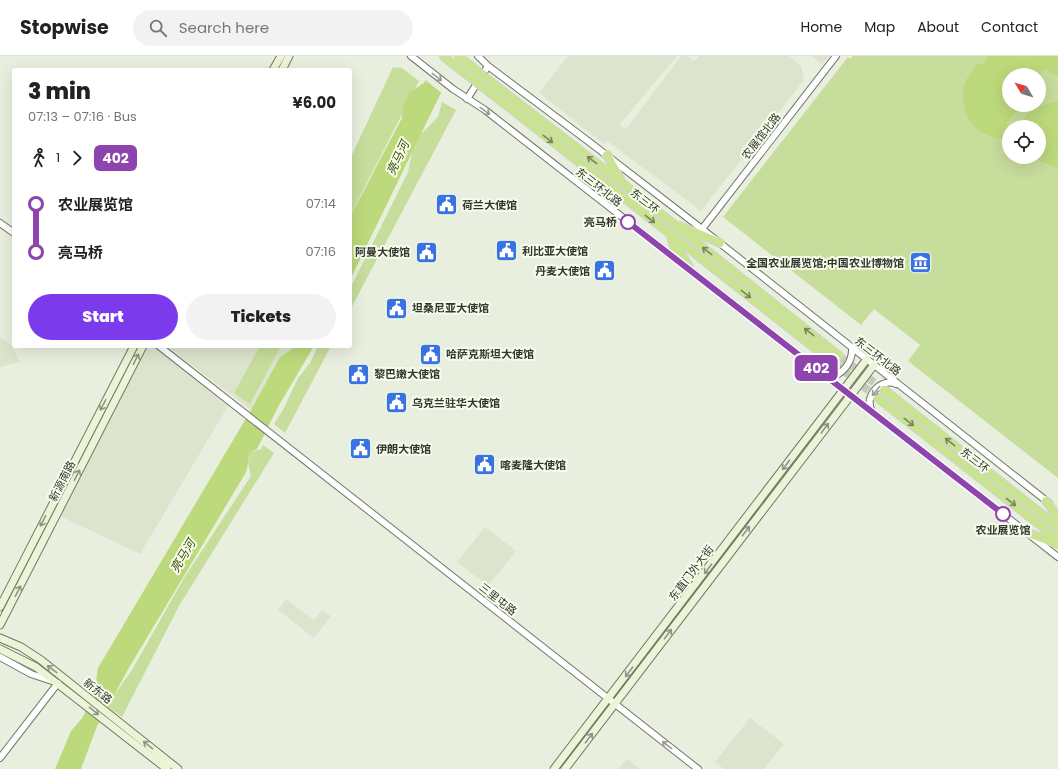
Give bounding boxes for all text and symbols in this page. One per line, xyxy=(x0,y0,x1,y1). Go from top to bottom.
search box xyxy=(133,10,413,46)
text: Stopwise xyxy=(20,14,109,41)
icon: search xyxy=(147,17,169,39)
text: Search here xyxy=(179,17,269,38)
text: Home xyxy=(800,17,842,37)
text: Map xyxy=(864,17,895,37)
text: About xyxy=(917,17,959,37)
text: Contact xyxy=(981,17,1038,37)
north arrow xyxy=(1002,68,1046,112)
map controls xyxy=(1002,68,1046,164)
one-way arrow xyxy=(432,72,443,81)
text: 3 min xyxy=(28,76,91,107)
text: ¥6.00 xyxy=(293,92,336,113)
text: 07:13 – 07:16 · Bus xyxy=(28,107,137,126)
one-way arrow xyxy=(480,107,491,115)
street label: 农展馆北路 xyxy=(738,109,784,163)
button: locate xyxy=(1002,120,1046,164)
one-way arrow xyxy=(543,134,554,143)
water label: 亮马河 xyxy=(382,136,414,178)
icon: walk xyxy=(28,147,50,169)
icon: forward xyxy=(66,147,88,169)
text: 1 xyxy=(56,148,60,167)
text: 402 xyxy=(102,148,129,168)
one-way arrow xyxy=(586,155,597,164)
street label: 东三环北路 xyxy=(572,164,626,210)
street label: 东三环 xyxy=(627,185,663,217)
public building icon: 荷兰大使馆 xyxy=(433,192,459,218)
text: 农业展览馆 xyxy=(58,194,133,215)
text: 07:14 xyxy=(306,194,336,213)
place label: 荷兰大使馆 xyxy=(462,197,517,213)
place label: 亮马桥 xyxy=(584,214,617,230)
marker: 亮马桥 xyxy=(620,214,636,230)
one-way arrow xyxy=(645,215,656,224)
public building icon: 利比亚大使馆 xyxy=(493,238,519,264)
public building icon: 阿曼大使馆 xyxy=(413,239,439,265)
text: 亮马桥 xyxy=(58,242,103,263)
text: 07:16 xyxy=(306,242,336,261)
place label: 利比亚大使馆 xyxy=(522,243,588,259)
place label: 阿曼大使馆 xyxy=(355,244,410,260)
one-way arrow xyxy=(701,247,712,255)
museum icon: 全国农业展览馆;中国农业博物馆 xyxy=(907,250,933,276)
place label: 全国农业展览馆;中国农业博物馆 xyxy=(746,255,904,271)
public building icon: 丹麦大使馆 xyxy=(592,258,618,284)
place label: 丹麦大使馆 xyxy=(535,263,590,279)
one-way arrow xyxy=(740,290,751,298)
button: Start xyxy=(28,294,178,340)
button: Tickets xyxy=(186,294,336,340)
public building icon: 坦桑尼亚大使馆 xyxy=(383,295,409,321)
place label: 坦桑尼亚大使馆 xyxy=(412,300,489,316)
one-way arrow xyxy=(803,327,814,336)
street label: 东三环北路 xyxy=(851,333,905,379)
public building icon: 哈萨克斯坦大使馆 xyxy=(418,341,444,367)
place label: 哈萨克斯坦大使馆 xyxy=(446,346,534,362)
one-way arrow xyxy=(133,353,140,365)
line badge: 402 xyxy=(793,355,839,381)
text: 402 xyxy=(803,358,829,378)
public building icon: 黎巴嫩大使馆 xyxy=(346,361,372,387)
place label: 黎巴嫩大使馆 xyxy=(374,366,440,382)
one-way arrow xyxy=(871,385,880,396)
public building icon: 乌克兰驻华大使馆 xyxy=(383,390,409,416)
place label: 乌克兰驻华大使馆 xyxy=(412,395,500,411)
one-way arrow xyxy=(98,399,106,411)
one-way arrow xyxy=(903,418,914,427)
one-way arrow xyxy=(821,422,829,433)
public building icon: 伊朗大使馆 xyxy=(348,436,374,462)
one-way arrow xyxy=(945,438,956,447)
place label: 伊朗大使馆 xyxy=(376,441,431,457)
street label: 东三环 xyxy=(957,444,993,476)
public building icon: 喀麦隆大使馆 xyxy=(471,452,497,478)
place label: 喀麦隆大使馆 xyxy=(500,457,566,473)
street label: 新源南路 xyxy=(45,458,79,504)
one-way arrow xyxy=(782,460,791,471)
one-way arrow xyxy=(74,469,81,481)
one-way arrow xyxy=(1006,498,1017,507)
marker: 农业展览馆 xyxy=(995,506,1011,522)
one-way arrow xyxy=(39,515,46,527)
place label: 农业展览馆 xyxy=(976,522,1031,538)
one-way arrow xyxy=(742,526,751,537)
water label: 亮马河 xyxy=(166,534,200,576)
street label: 东直门外大街 xyxy=(665,542,717,604)
one-way arrow xyxy=(704,563,712,574)
street label: 三里屯路 xyxy=(476,579,520,619)
one-way arrow xyxy=(14,585,22,597)
one-way arrow xyxy=(663,629,672,640)
one-way arrow xyxy=(47,665,58,673)
one-way arrow xyxy=(624,666,633,677)
street label: 新东路 xyxy=(80,675,116,707)
one-way arrow xyxy=(88,707,99,715)
one-way arrow xyxy=(585,733,593,744)
one-way arrow xyxy=(142,740,153,749)
one-way arrow xyxy=(662,741,673,750)

